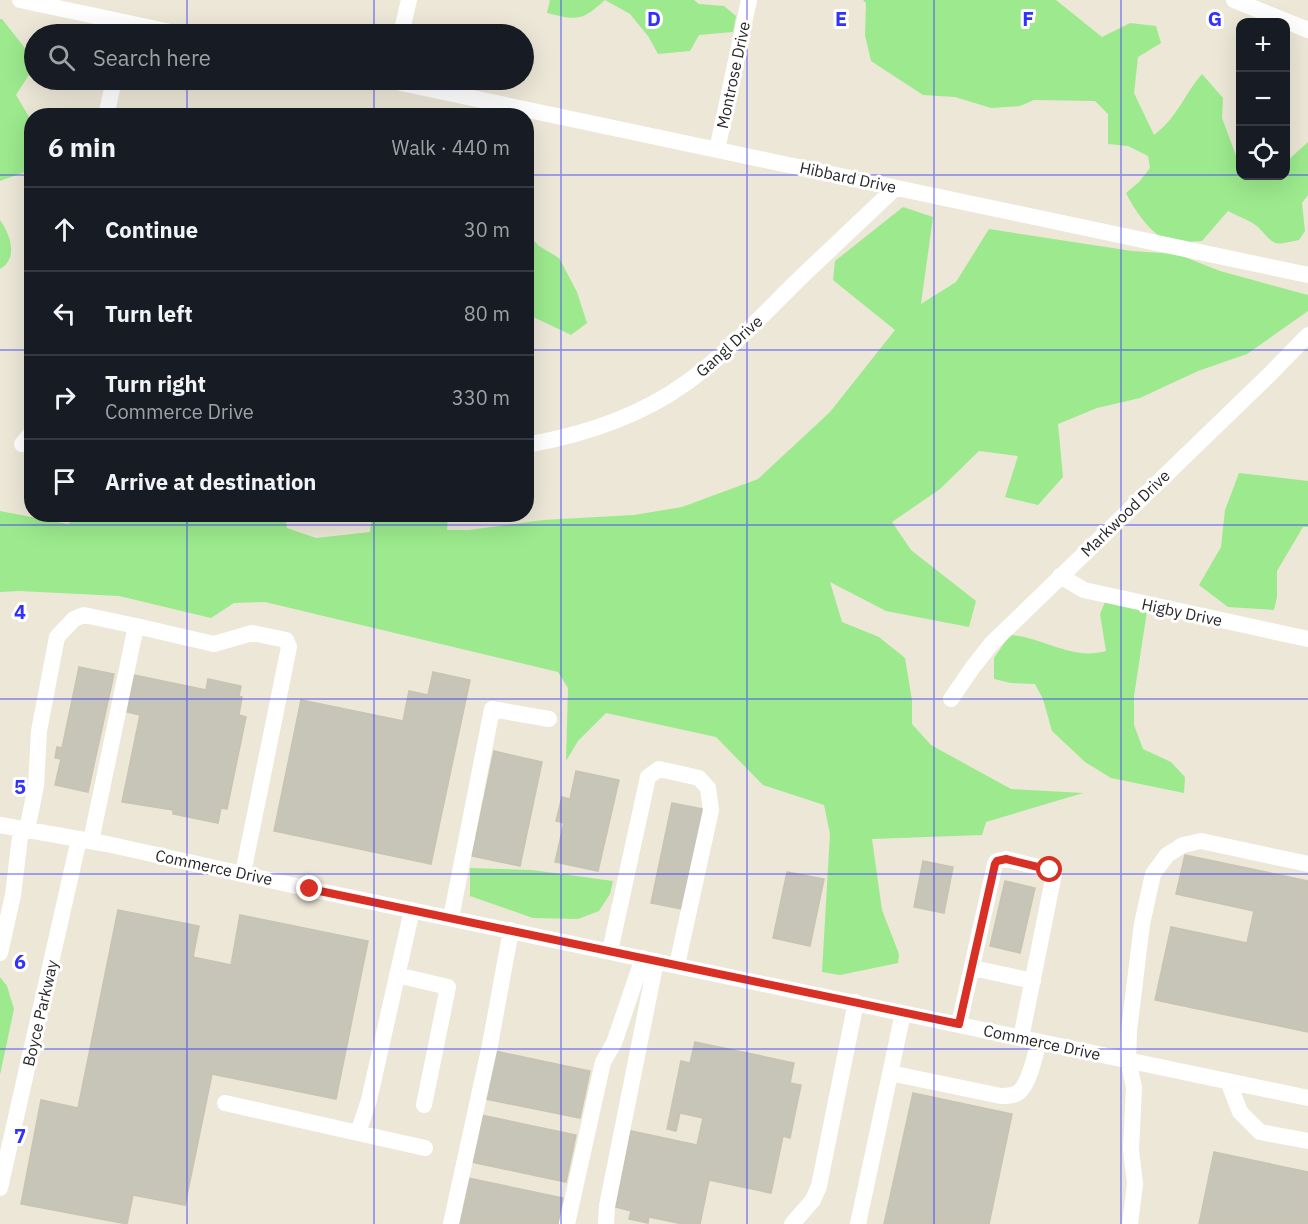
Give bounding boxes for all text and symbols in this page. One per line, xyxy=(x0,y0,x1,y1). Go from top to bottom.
text: D xyxy=(647,5,661,32)
text: E xyxy=(835,5,847,32)
text: F xyxy=(1022,5,1034,32)
text: G xyxy=(1208,5,1222,32)
map controls xyxy=(1236,18,1290,180)
button: + xyxy=(1236,18,1290,72)
street label: Montrose Drive xyxy=(712,19,754,130)
search box xyxy=(24,24,534,90)
icon: search xyxy=(45,41,78,74)
text: Search here xyxy=(93,43,211,72)
button: − xyxy=(1236,72,1290,126)
button: locate xyxy=(1236,126,1290,180)
text: 6 min xyxy=(48,130,116,164)
text: Walk · 440 m xyxy=(392,134,510,161)
street label: Hibbard Drive xyxy=(798,157,898,197)
icon: ahead xyxy=(48,213,81,246)
text: Continue xyxy=(105,215,198,244)
text: 30 m xyxy=(464,216,510,243)
icon: left xyxy=(48,297,81,330)
text: Turn left xyxy=(105,299,193,328)
text: 80 m xyxy=(464,300,510,327)
street label: Gangl Drive xyxy=(692,311,766,381)
text: Turn right xyxy=(105,369,206,398)
icon: right xyxy=(48,381,81,414)
text: 330 m xyxy=(452,384,510,411)
text: Commerce Drive xyxy=(105,398,254,425)
icon: arrive xyxy=(48,465,81,498)
street label: Markwood Drive xyxy=(1076,465,1174,561)
text: Arrive at destination xyxy=(105,467,316,496)
street label: Higby Drive xyxy=(1140,594,1224,630)
text: 4 xyxy=(14,598,26,625)
text: 5 xyxy=(14,773,26,800)
street label: Commerce Drive xyxy=(154,845,275,889)
route start xyxy=(1036,856,1062,882)
route end xyxy=(296,875,322,901)
text: 6 xyxy=(14,948,26,975)
street label: Boyce Parkway xyxy=(18,958,62,1068)
street label: Commerce Drive xyxy=(982,1020,1103,1064)
text: 7 xyxy=(14,1122,26,1149)

